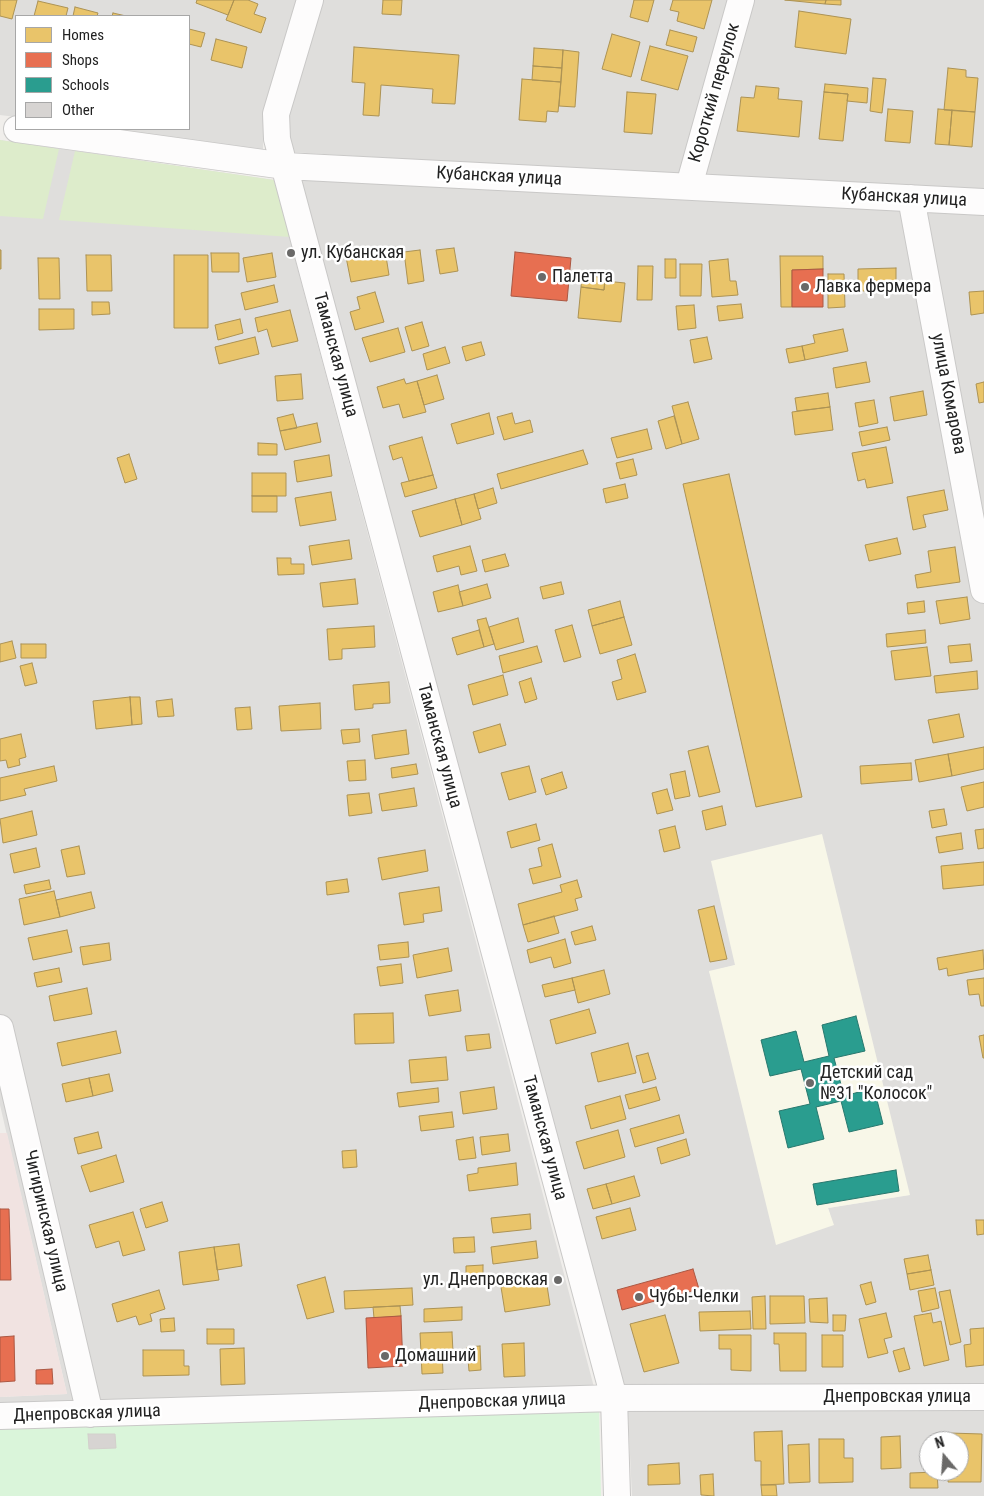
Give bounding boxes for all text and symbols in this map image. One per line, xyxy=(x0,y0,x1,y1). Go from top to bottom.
legend xyxy=(15,15,190,130)
street label: Короткий переулок xyxy=(685,21,745,165)
text: Homes xyxy=(62,26,104,44)
text: Shops xyxy=(62,51,99,69)
text: Schools xyxy=(62,76,109,94)
text: Other xyxy=(62,101,94,119)
street label: Кубанская улица xyxy=(436,163,562,191)
street label: Кубанская улица xyxy=(841,184,967,212)
place label: ул. Кубанская xyxy=(301,242,404,264)
marker: ул. Кубанская xyxy=(285,247,297,259)
place label: Палетта xyxy=(552,266,613,288)
marker: Палетта xyxy=(536,271,548,283)
place label: Лавка фермера xyxy=(815,276,931,298)
marker: Лавка фермера xyxy=(799,281,811,293)
street label: Таманская улица xyxy=(308,290,362,420)
street label: улица Комарова xyxy=(926,332,970,456)
street label: Таманская улица xyxy=(412,681,466,811)
place label: Детский сад №31 "Колосок" xyxy=(820,1062,932,1104)
street label: Таманская улица xyxy=(517,1073,571,1203)
marker: Детский сад №31 "Колосок" xyxy=(804,1077,816,1089)
street label: Чигиринская улица xyxy=(18,1148,72,1294)
place label: ул. Днепровская xyxy=(423,1269,548,1291)
marker: ул. Днепровская xyxy=(552,1274,564,1286)
place label: Чубы-Челки xyxy=(649,1286,739,1308)
marker: Чубы-Челки xyxy=(633,1291,645,1303)
place label: Домашний xyxy=(395,1345,476,1367)
marker: Домашний xyxy=(379,1350,391,1362)
street label: Днепровская улица xyxy=(823,1386,971,1408)
street label: Днепровская улица xyxy=(418,1389,566,1415)
street label: Днепровская улица xyxy=(13,1401,161,1427)
north arrow xyxy=(919,1431,969,1481)
text: N xyxy=(933,1434,946,1452)

